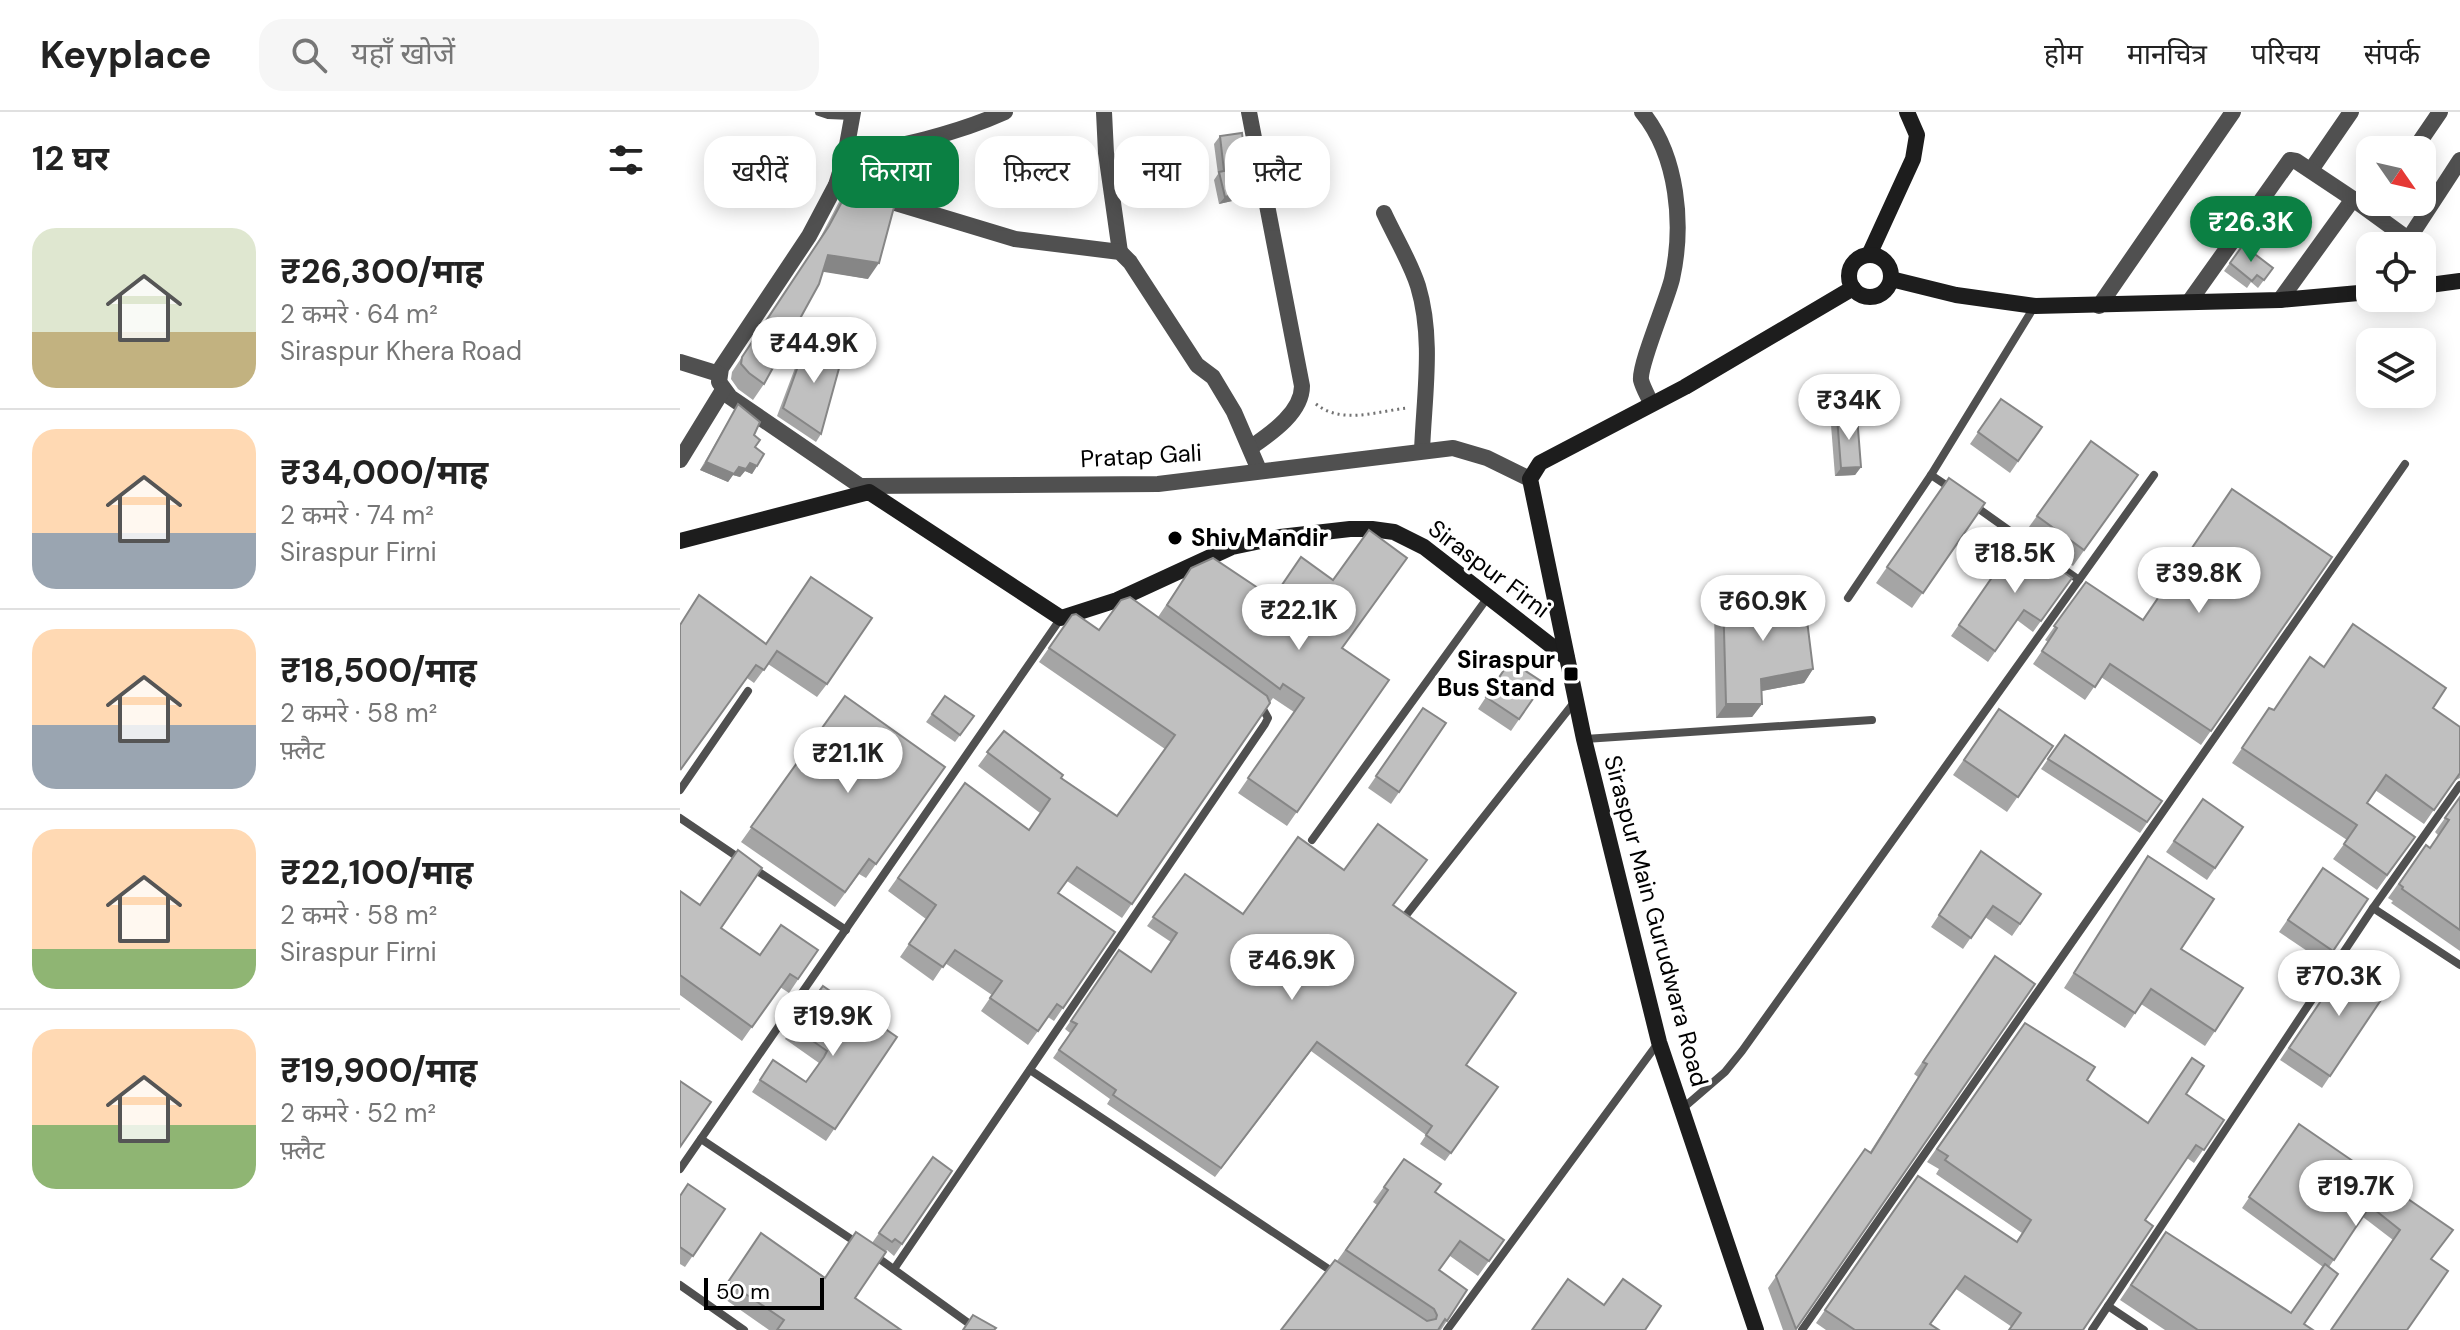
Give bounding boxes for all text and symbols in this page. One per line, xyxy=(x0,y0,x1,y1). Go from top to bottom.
search box xyxy=(259,19,819,91)
text: Keyplace xyxy=(40,30,211,80)
icon: search xyxy=(287,33,331,77)
text: यहाँ खोजें xyxy=(351,34,455,73)
text: होम xyxy=(2044,36,2083,73)
text: मानचित्र xyxy=(2127,36,2207,73)
text: परिचय xyxy=(2251,36,2320,73)
text: संपर्क xyxy=(2364,36,2420,73)
text: 12 घर xyxy=(32,136,109,181)
chip: खरीदें xyxy=(704,136,816,208)
chip: किराया xyxy=(832,136,959,208)
chip: फ़िल्टर xyxy=(975,136,1098,208)
chip: नया xyxy=(1114,136,1209,208)
chip: फ़्लैट xyxy=(1225,136,1330,208)
north arrow xyxy=(2356,136,2436,216)
map controls xyxy=(2356,136,2436,408)
icon: filters xyxy=(604,138,648,182)
pin: ₹26.3K xyxy=(2186,196,2316,264)
text: ₹26.3K xyxy=(2208,205,2294,239)
button: locate xyxy=(2356,232,2436,312)
text: ₹26,300/माह xyxy=(280,249,483,294)
icon: home xyxy=(96,260,192,356)
text: 2 कमरे · 64 m² xyxy=(280,297,438,331)
pin: ₹44.9K xyxy=(749,317,879,385)
text: ₹44.9K xyxy=(769,326,859,360)
button: layers xyxy=(2356,328,2436,408)
text: Siraspur Khera Road xyxy=(280,334,522,368)
pin: ₹34K xyxy=(1802,374,1896,442)
text: ₹34K xyxy=(1816,383,1882,417)
street label: Pratap Gali xyxy=(1079,437,1203,474)
text: ₹34,000/माह xyxy=(280,450,488,495)
icon: home xyxy=(96,461,192,557)
text: 2 कमरे · 74 m² xyxy=(280,498,434,532)
street label: Siraspur Firni xyxy=(1422,513,1556,625)
place label: Shiv Mandir xyxy=(1191,522,1329,553)
pin: ₹18.5K xyxy=(1950,527,2080,595)
marker: Shiv Mandir xyxy=(1166,529,1184,547)
text: Siraspur Firni xyxy=(280,535,437,569)
text: ₹18.5K xyxy=(1974,536,2056,570)
pin: ₹39.8K xyxy=(2134,547,2264,615)
text: ₹39.8K xyxy=(2156,556,2242,590)
pin: ₹60.9K xyxy=(1698,575,1828,643)
pin: ₹22.1K xyxy=(1234,584,1364,652)
text: ₹60.9K xyxy=(1719,584,1808,618)
text: ₹22.1K xyxy=(1260,593,1338,627)
place label: Siraspur Bus Stand xyxy=(1437,644,1555,703)
text: ₹18,500/माह xyxy=(280,648,477,693)
icon: home xyxy=(96,661,192,757)
marker: Siraspur Bus Stand xyxy=(1562,665,1580,683)
text: 2 कमरे · 58 m² xyxy=(280,696,437,730)
pin: ₹21.1K xyxy=(783,727,913,795)
text: फ़्लैट xyxy=(280,733,325,767)
text: ₹21.1K xyxy=(812,736,884,770)
street label: Siraspur Main Gurudwara Road xyxy=(1597,752,1716,1090)
text: ₹22,100/माह xyxy=(280,850,473,895)
icon: home xyxy=(96,861,192,957)
text: 2 कमरे · 58 m² xyxy=(280,898,437,932)
pin: ₹46.9K xyxy=(1227,934,1357,1002)
text: Siraspur Firni xyxy=(280,935,437,969)
text: ₹46.9K xyxy=(1248,943,1336,977)
pin: ₹70.3K xyxy=(2274,950,2404,1018)
text: ₹70.3K xyxy=(2296,959,2382,993)
pin: ₹19.9K xyxy=(768,990,898,1058)
text: ₹19.9K xyxy=(793,999,873,1033)
text: ₹19,900/माह xyxy=(280,1048,477,1093)
icon: home xyxy=(96,1061,192,1157)
text: 2 कमरे · 52 m² xyxy=(280,1096,436,1130)
text: फ़्लैट xyxy=(280,1133,325,1167)
pin: ₹19.7K xyxy=(2291,1160,2421,1228)
text: ₹19.7K xyxy=(2317,1169,2395,1203)
scale bar xyxy=(704,1274,824,1310)
text: 50 m xyxy=(716,1277,770,1306)

